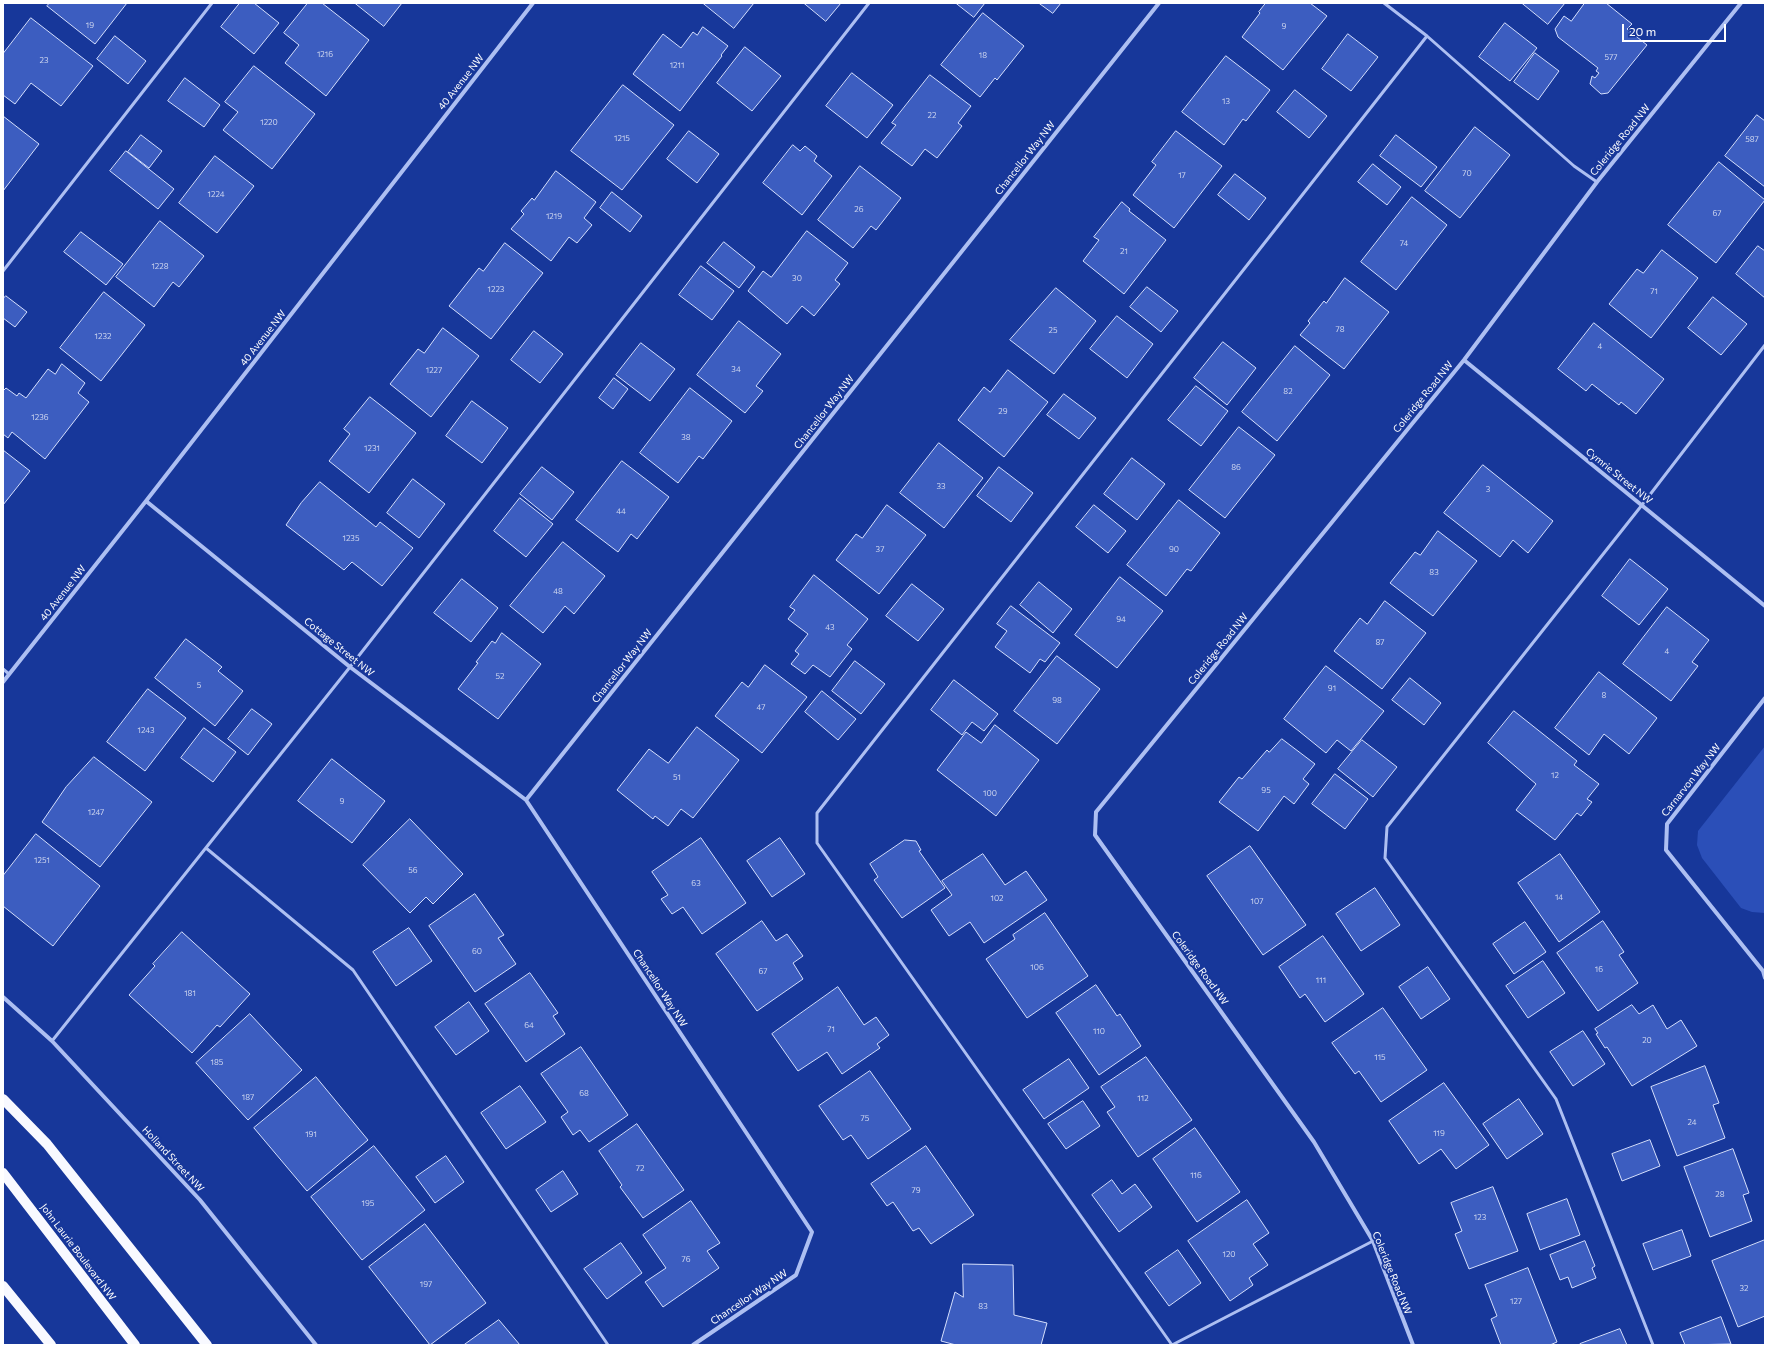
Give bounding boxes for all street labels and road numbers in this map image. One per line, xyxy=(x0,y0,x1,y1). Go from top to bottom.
street label: 40 Avenue NW xyxy=(436,52,486,112)
street label: Coleridge Road NW xyxy=(1587,102,1653,178)
street label: Chancellor Way NW xyxy=(992,119,1058,197)
street label: 40 Avenue NW xyxy=(238,308,288,368)
street label: Coleridge Road NW xyxy=(1390,359,1456,435)
street label: Chancellor Way NW xyxy=(791,373,857,451)
street label: Cymrie Street NW xyxy=(1583,445,1655,507)
street label: 40 Avenue NW xyxy=(38,563,88,623)
street label: Coleridge Road NW xyxy=(1185,611,1251,687)
street label: Cottage Street NW xyxy=(302,615,376,679)
street label: Chancellor Way NW xyxy=(589,627,655,705)
street label: Carnarvon Way NW xyxy=(1659,741,1723,819)
street label: Coleridge Road NW xyxy=(1169,929,1231,1007)
street label: Chancellor Way NW xyxy=(630,947,690,1029)
street label: Holland Street NW xyxy=(140,1124,206,1194)
street label: John Laurie Boulevard NW xyxy=(38,1201,118,1303)
street label: Coleridge Road NW xyxy=(1370,1230,1414,1316)
street label: Chancellor Way NW xyxy=(708,1267,790,1327)

